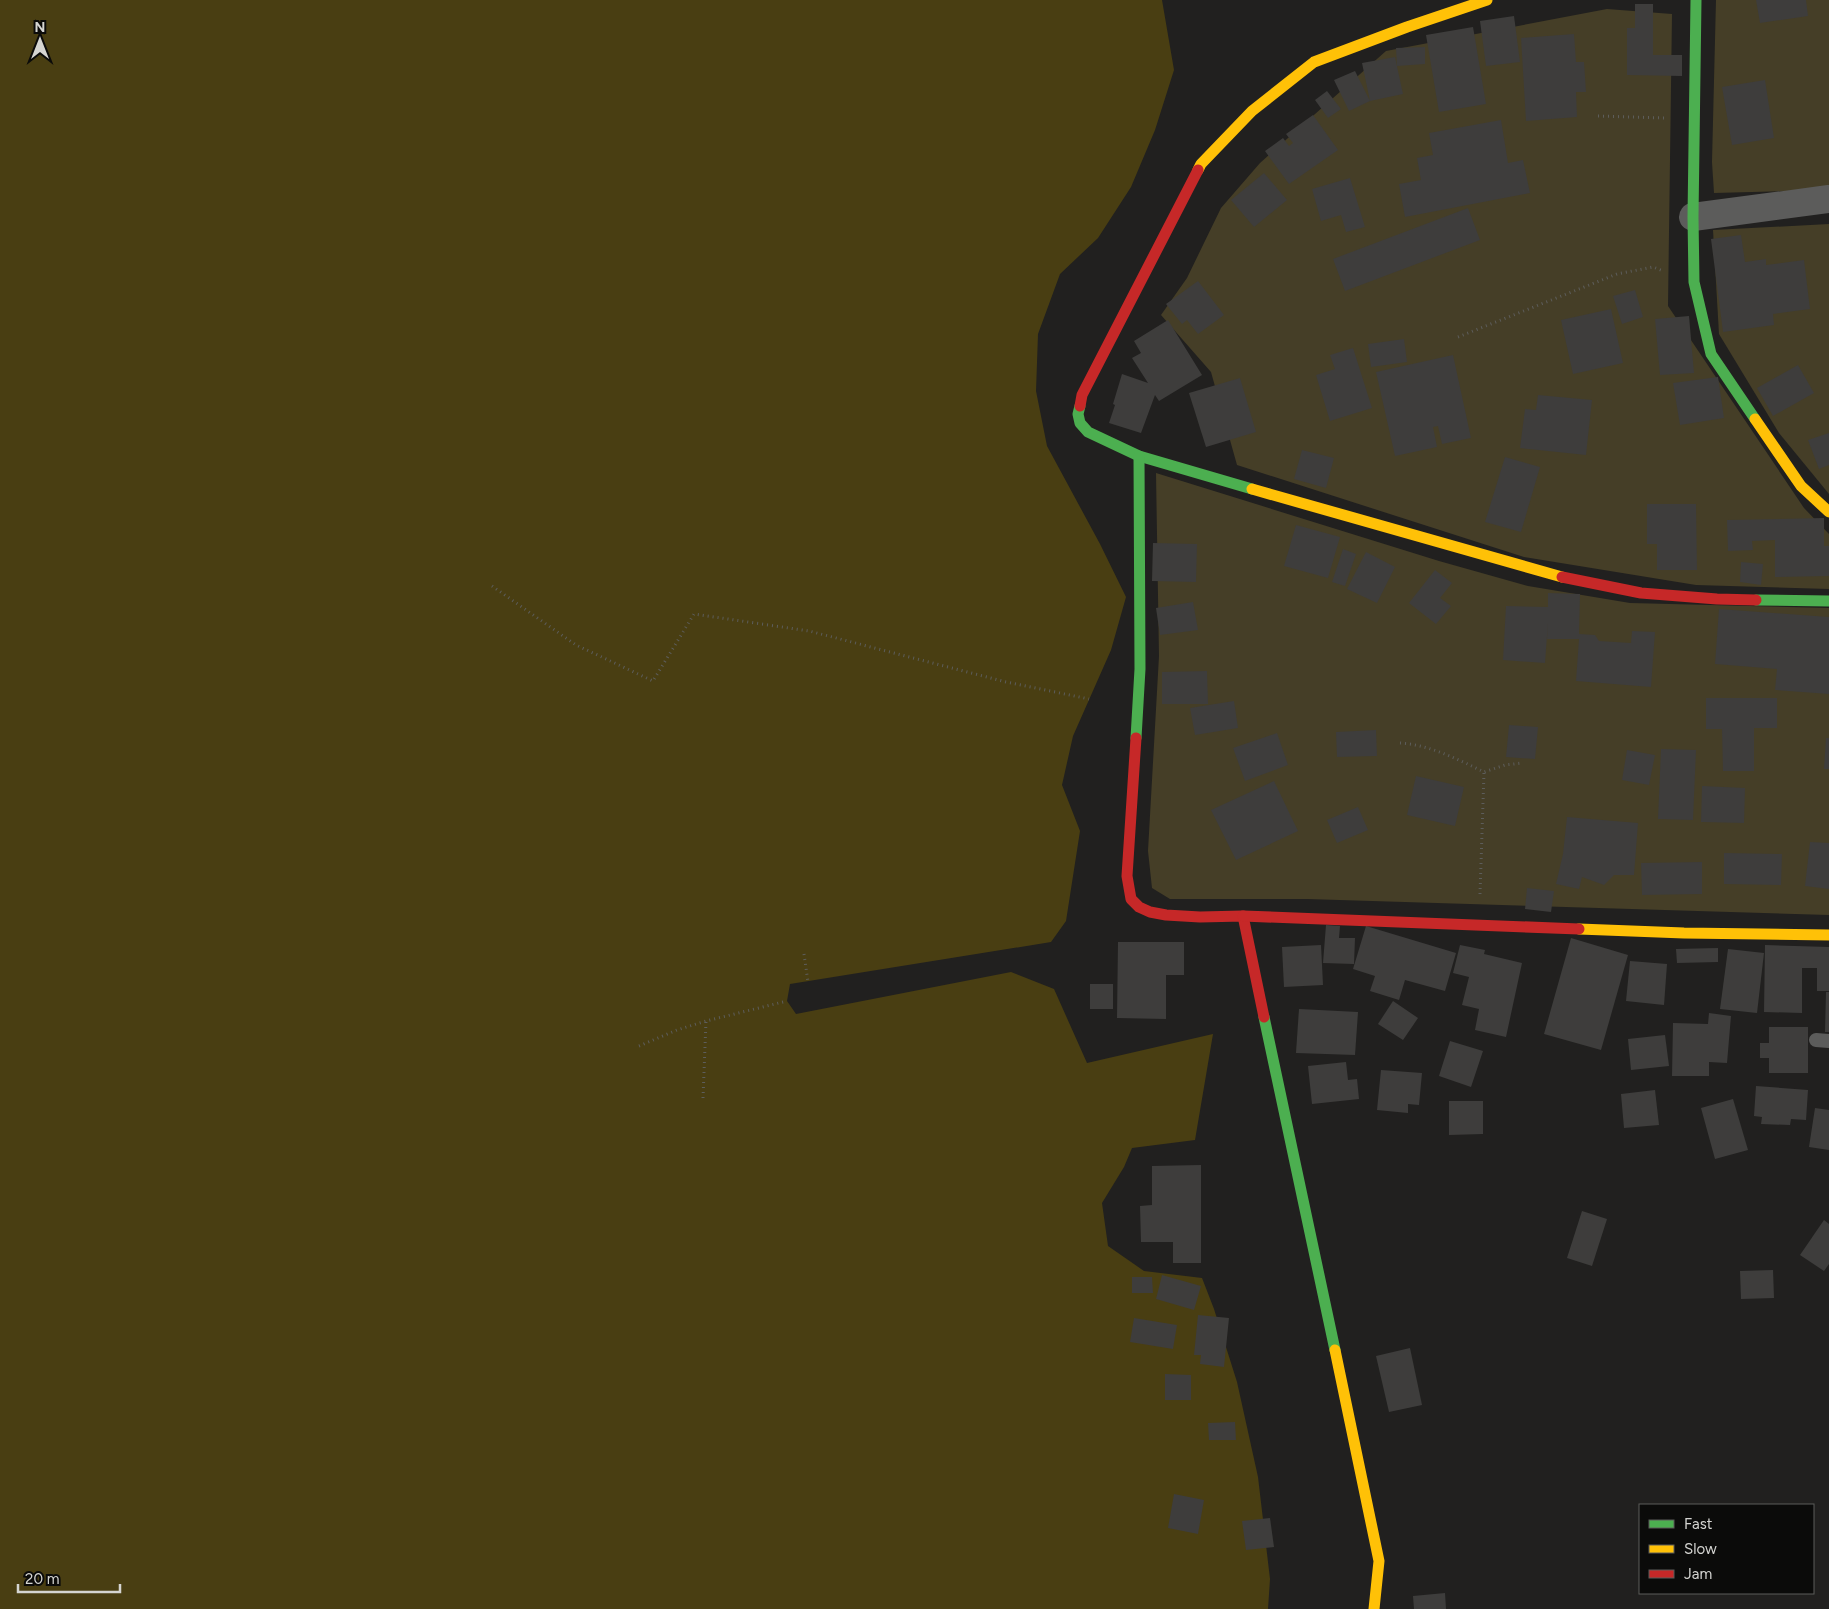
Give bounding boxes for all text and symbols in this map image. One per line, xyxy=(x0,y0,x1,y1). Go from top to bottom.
north arrow xyxy=(15,15,65,65)
text: N xyxy=(35,19,45,36)
legend xyxy=(1639,1504,1814,1594)
text: Fast xyxy=(1684,1515,1713,1533)
text: Slow xyxy=(1684,1540,1717,1558)
scale bar xyxy=(18,1562,120,1594)
text: Jam xyxy=(1684,1565,1712,1583)
text: 20 m xyxy=(25,1570,59,1588)

